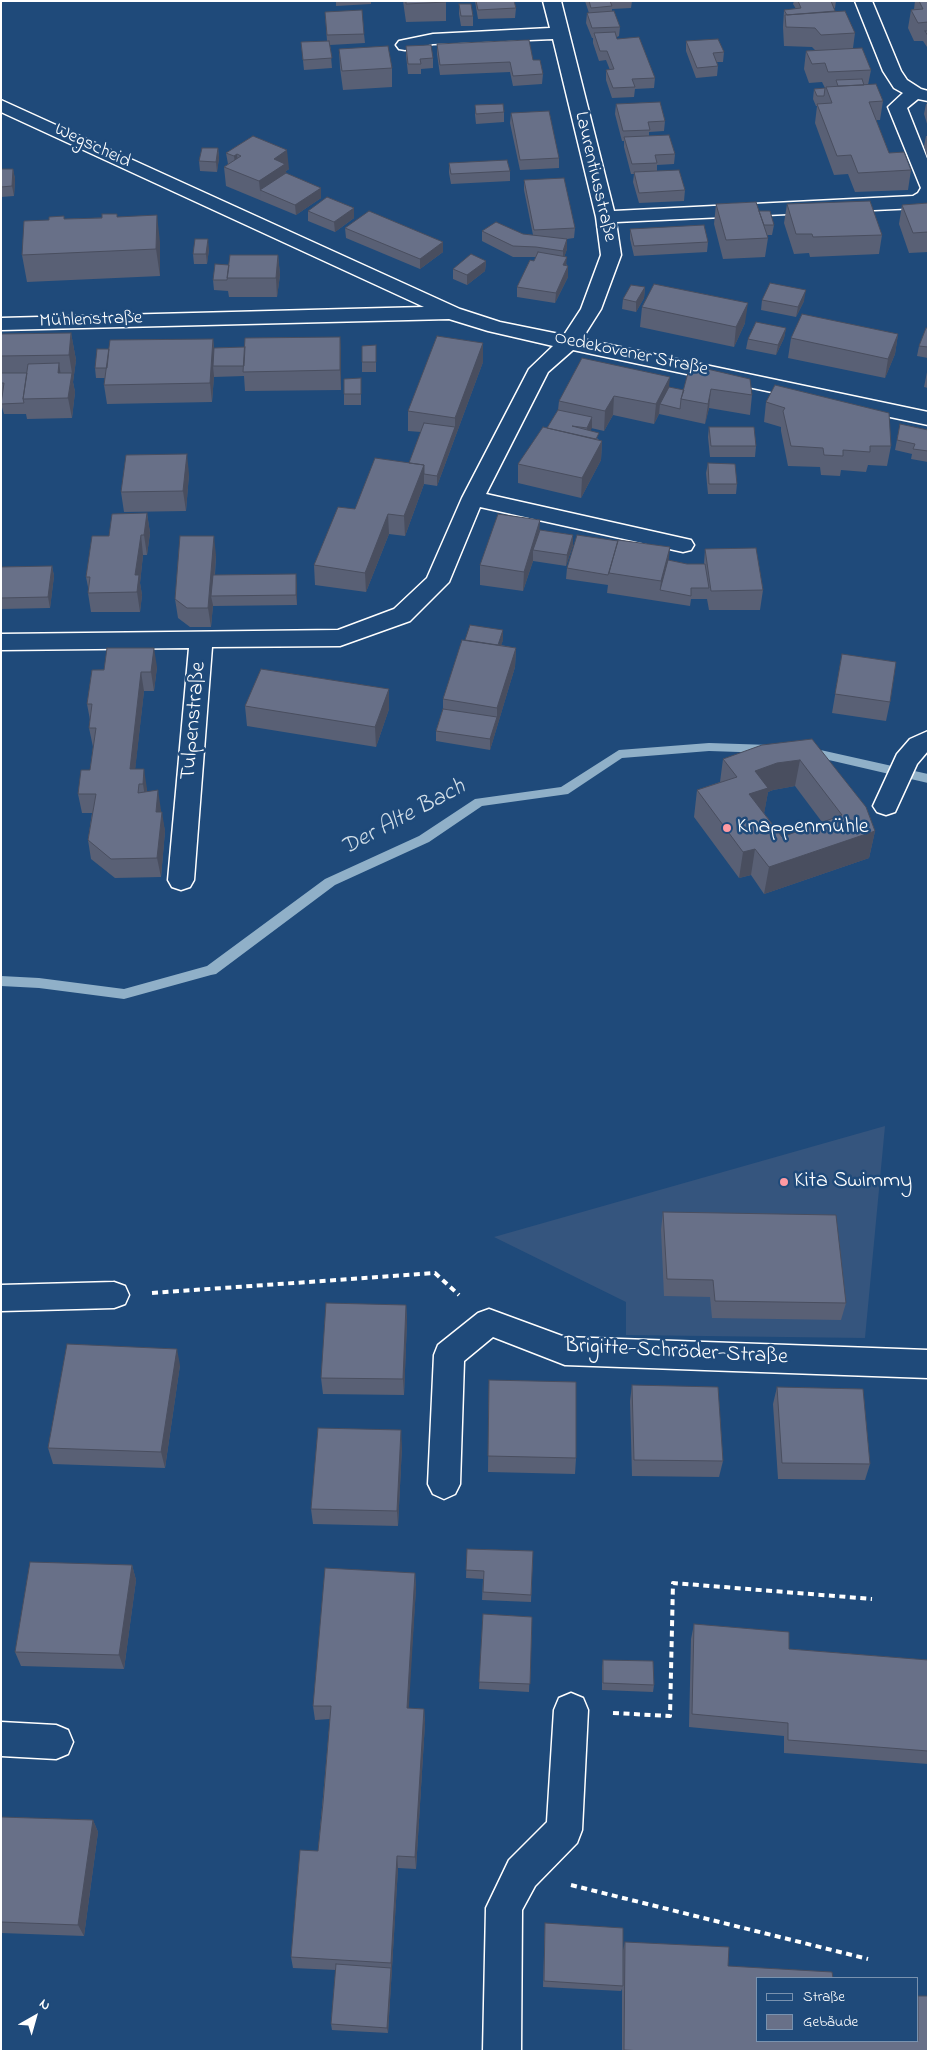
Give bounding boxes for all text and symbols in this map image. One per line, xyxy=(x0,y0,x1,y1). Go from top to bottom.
street label: Laurentiusstraße xyxy=(568,110,620,244)
street label: Wegscheid xyxy=(50,119,134,175)
street label: Mühlenstraße xyxy=(39,308,143,334)
street label: Oedekovener Straße xyxy=(552,328,710,382)
street label: Tulpenstraße xyxy=(177,661,213,781)
water label: Der Alte Bach xyxy=(337,774,471,864)
place label: Knappenmühle xyxy=(737,815,869,841)
marker: Knappenmühle xyxy=(721,822,733,834)
place label: Kita Swimmy xyxy=(794,1169,912,1195)
marker: Kita Swimmy xyxy=(778,1176,790,1188)
street label: Brigitte-Schröder-Straße xyxy=(564,1334,788,1372)
legend xyxy=(756,1977,919,2042)
text: Straße xyxy=(803,1986,845,2008)
north arrow xyxy=(10,1992,60,2042)
text: N xyxy=(34,1994,55,2016)
text: Gebäude xyxy=(803,2011,858,2033)

